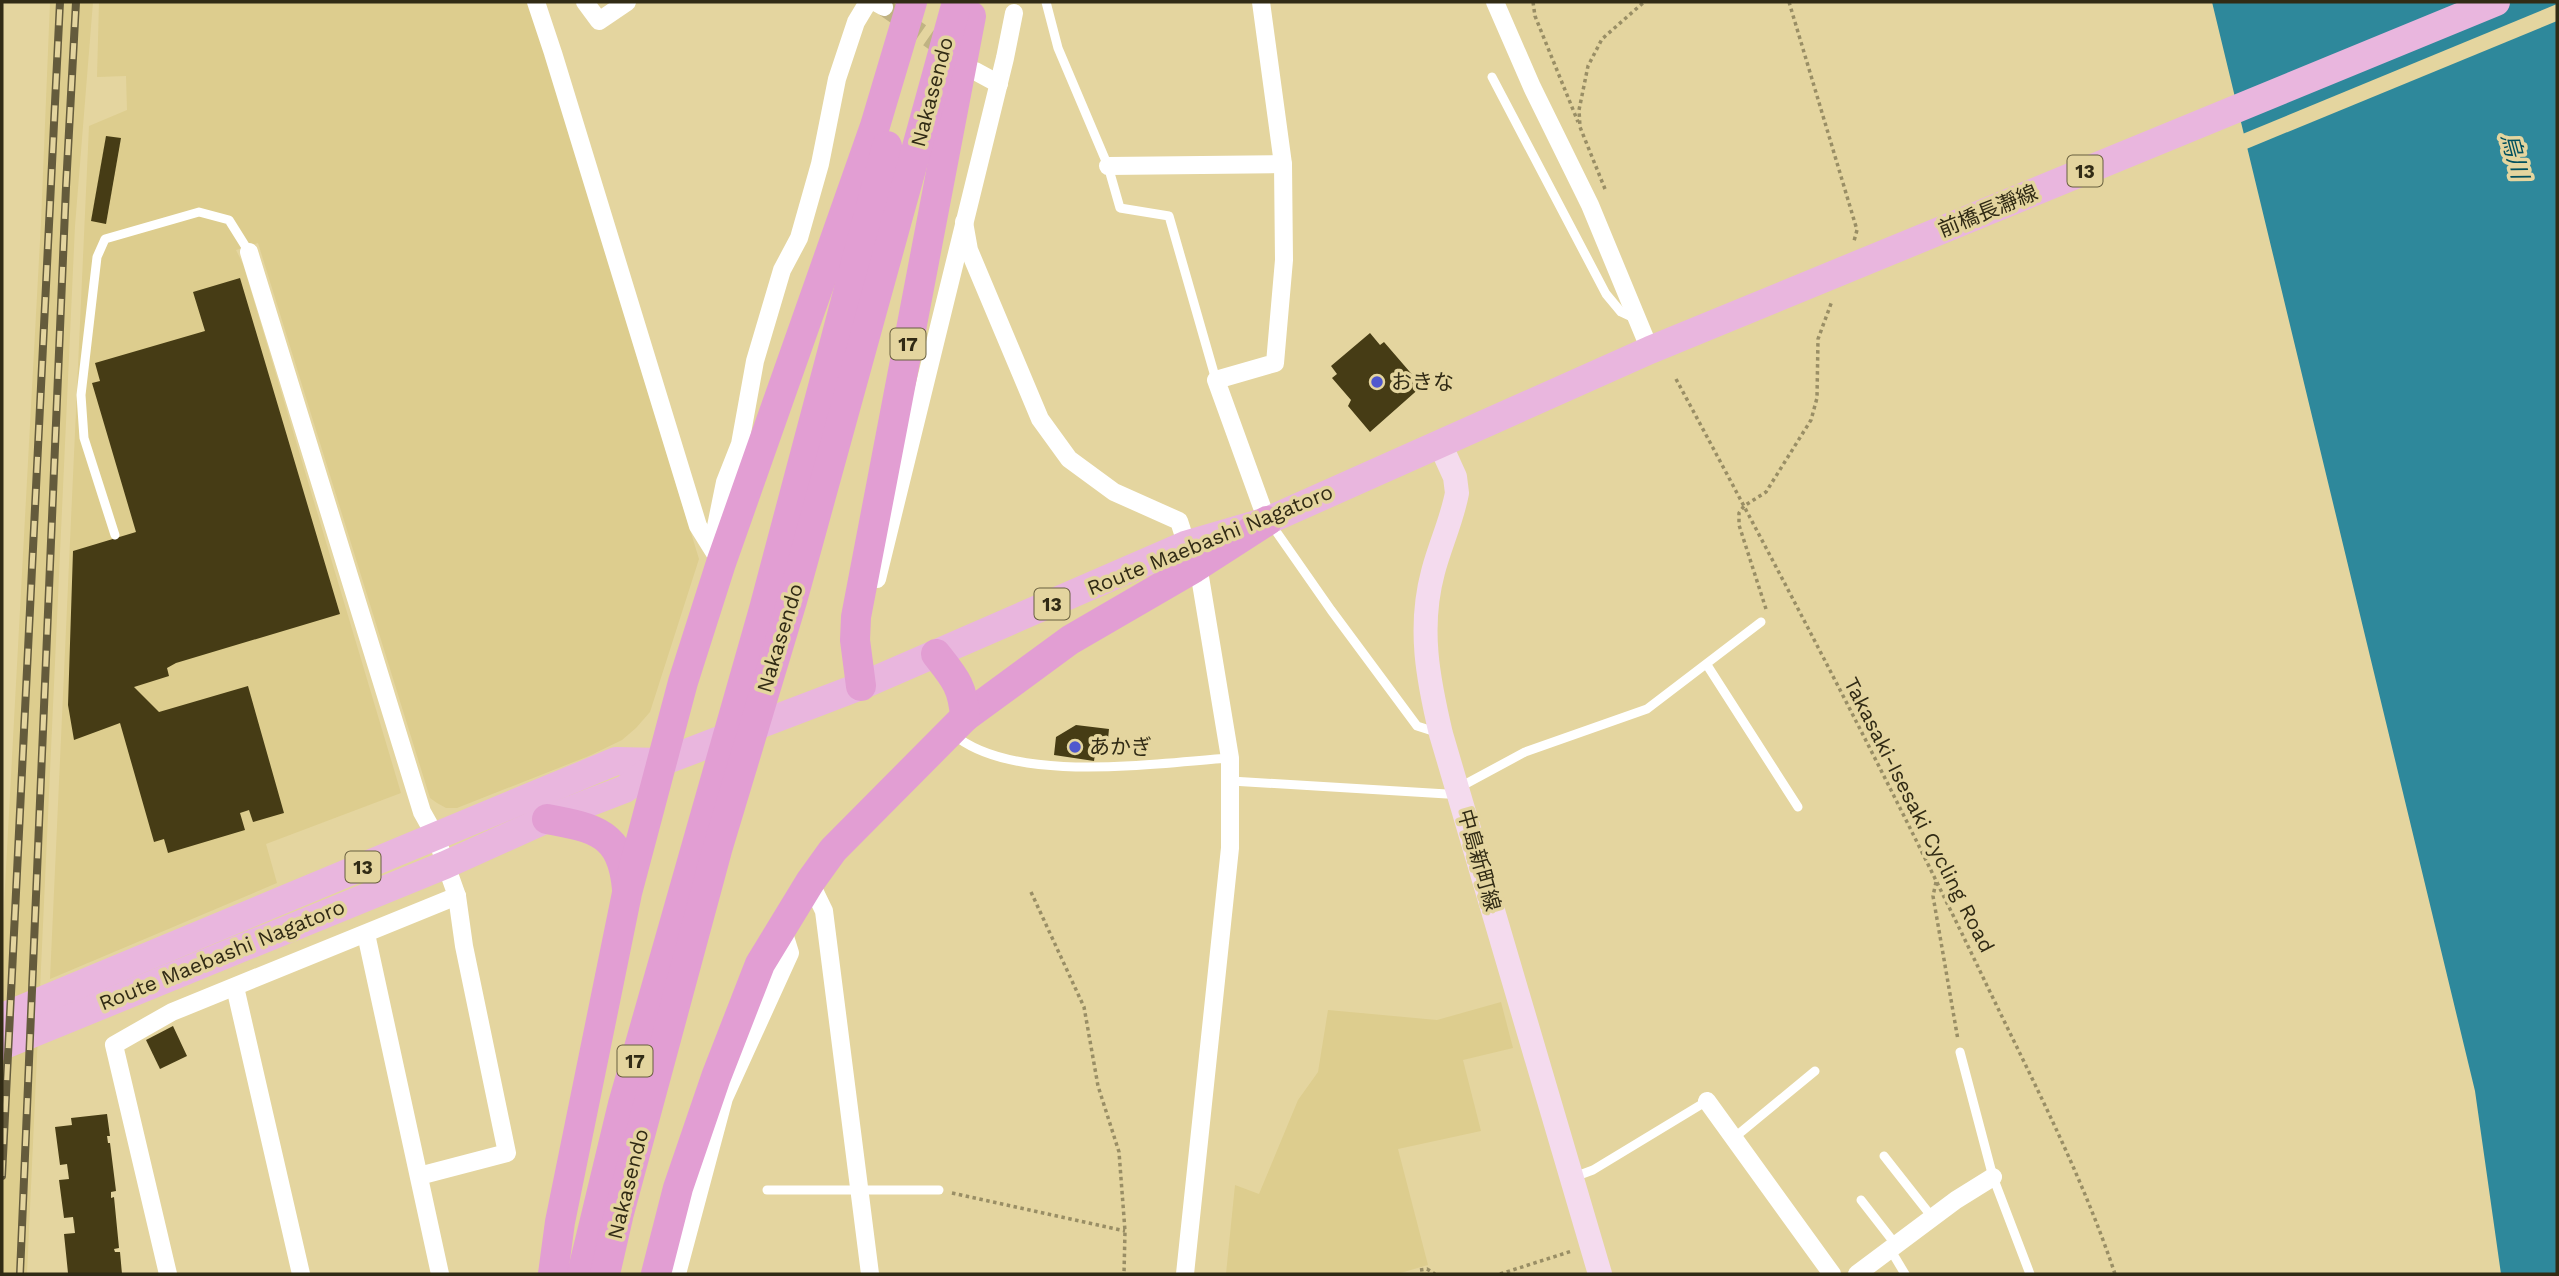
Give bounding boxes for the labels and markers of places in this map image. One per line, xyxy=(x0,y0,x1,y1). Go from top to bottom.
place label: おきな xyxy=(1391,369,1454,394)
marker: おきな xyxy=(1369,374,1385,390)
place label: あかぎ xyxy=(1089,734,1152,759)
marker: あかぎ xyxy=(1067,739,1083,755)

